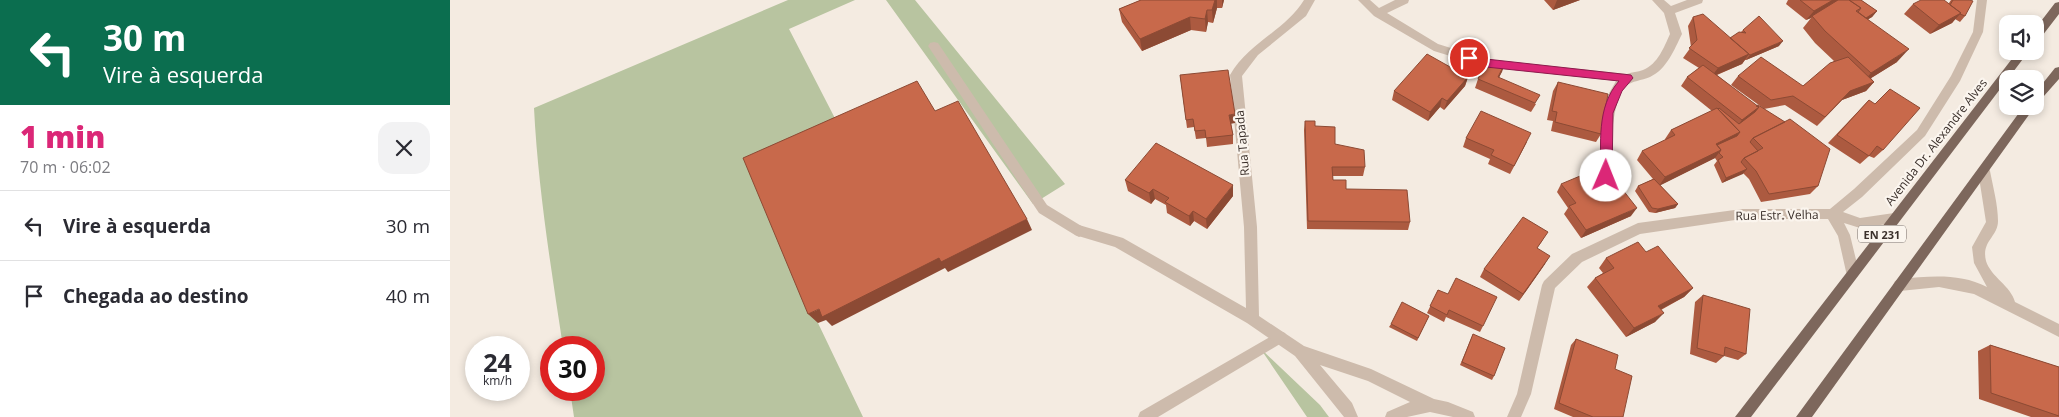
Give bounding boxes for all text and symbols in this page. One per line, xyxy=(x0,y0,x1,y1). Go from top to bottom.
text: 30 m xyxy=(103,14,186,61)
map controls xyxy=(1999,15,2044,115)
button: sound xyxy=(1999,15,2044,60)
icon: left xyxy=(20,20,85,85)
pin xyxy=(1448,37,1490,79)
icon: arrive xyxy=(1455,44,1483,72)
text: Vire à esquerda xyxy=(103,59,264,89)
button: layers xyxy=(1999,70,2044,115)
street label: Avenida Dr. Alexandre Alves xyxy=(1881,75,1991,209)
street label: Rua Tapada xyxy=(1231,109,1253,177)
text: 1 min xyxy=(20,116,105,157)
button: close xyxy=(378,122,430,174)
position arrow xyxy=(1579,149,1631,201)
text: 70 m · 06:02 xyxy=(20,156,111,178)
street label: Rua Estr. Velha xyxy=(1735,206,1819,224)
icon: left xyxy=(20,212,48,240)
text: Vire à esquerda xyxy=(63,213,211,239)
text: 30 m xyxy=(386,213,430,239)
road number: EN 231 xyxy=(1858,225,1906,242)
icon: arrive xyxy=(20,282,48,310)
text: Chegada ao destino xyxy=(63,283,249,309)
text: 40 m xyxy=(386,283,430,309)
speed limit sign: 30 xyxy=(540,336,605,401)
text: 24 xyxy=(483,345,512,379)
text: km/h xyxy=(483,372,512,389)

